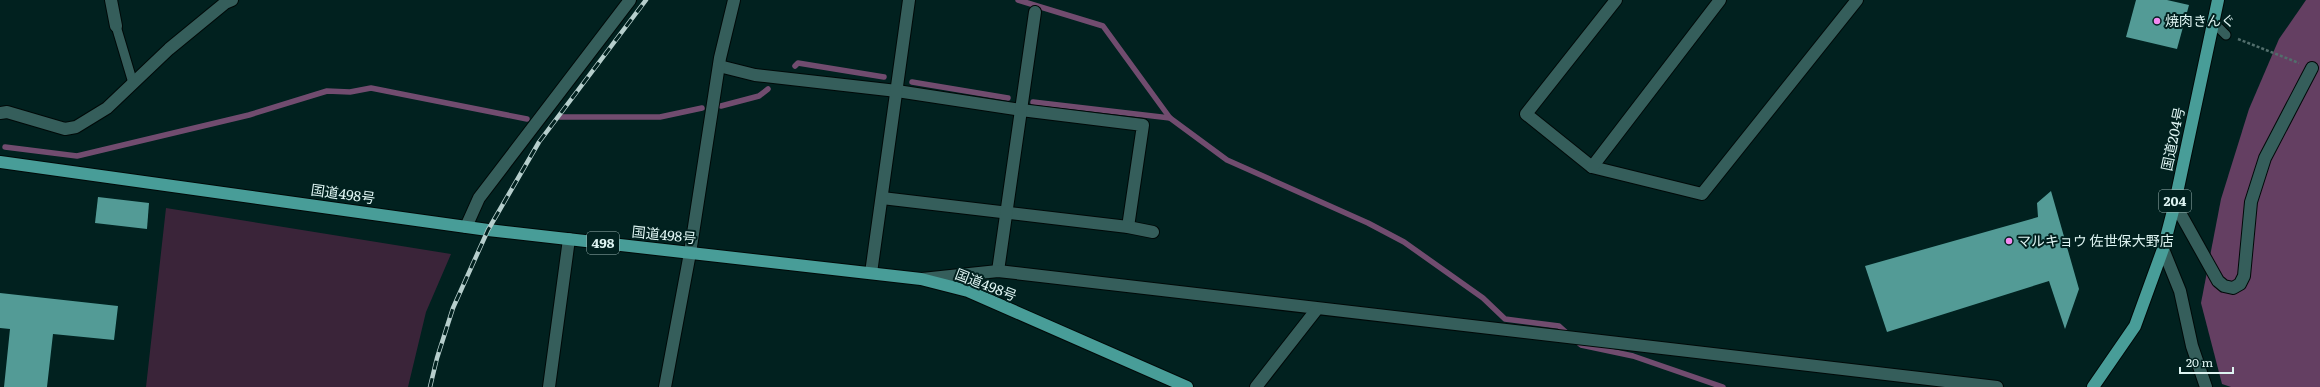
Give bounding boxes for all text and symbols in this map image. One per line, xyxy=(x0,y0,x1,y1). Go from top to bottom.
place label: 焼肉きんぐ xyxy=(2165,10,2235,30)
marker: 焼肉きんぐ xyxy=(2152,16,2162,26)
street label: 国道204号 xyxy=(2155,105,2189,173)
street label: 国道498号 xyxy=(310,179,377,207)
road number: 204 xyxy=(2159,190,2191,212)
street label: 国道498号 xyxy=(631,221,697,247)
place label: マルキョウ 佐世保大野店 xyxy=(2017,230,2174,250)
road number: 498 xyxy=(587,232,619,254)
marker: マルキョウ 佐世保大野店 xyxy=(2004,236,2014,246)
street label: 国道498号 xyxy=(953,263,1020,305)
scale bar xyxy=(2180,349,2233,375)
text: 20 m xyxy=(2186,353,2213,371)

